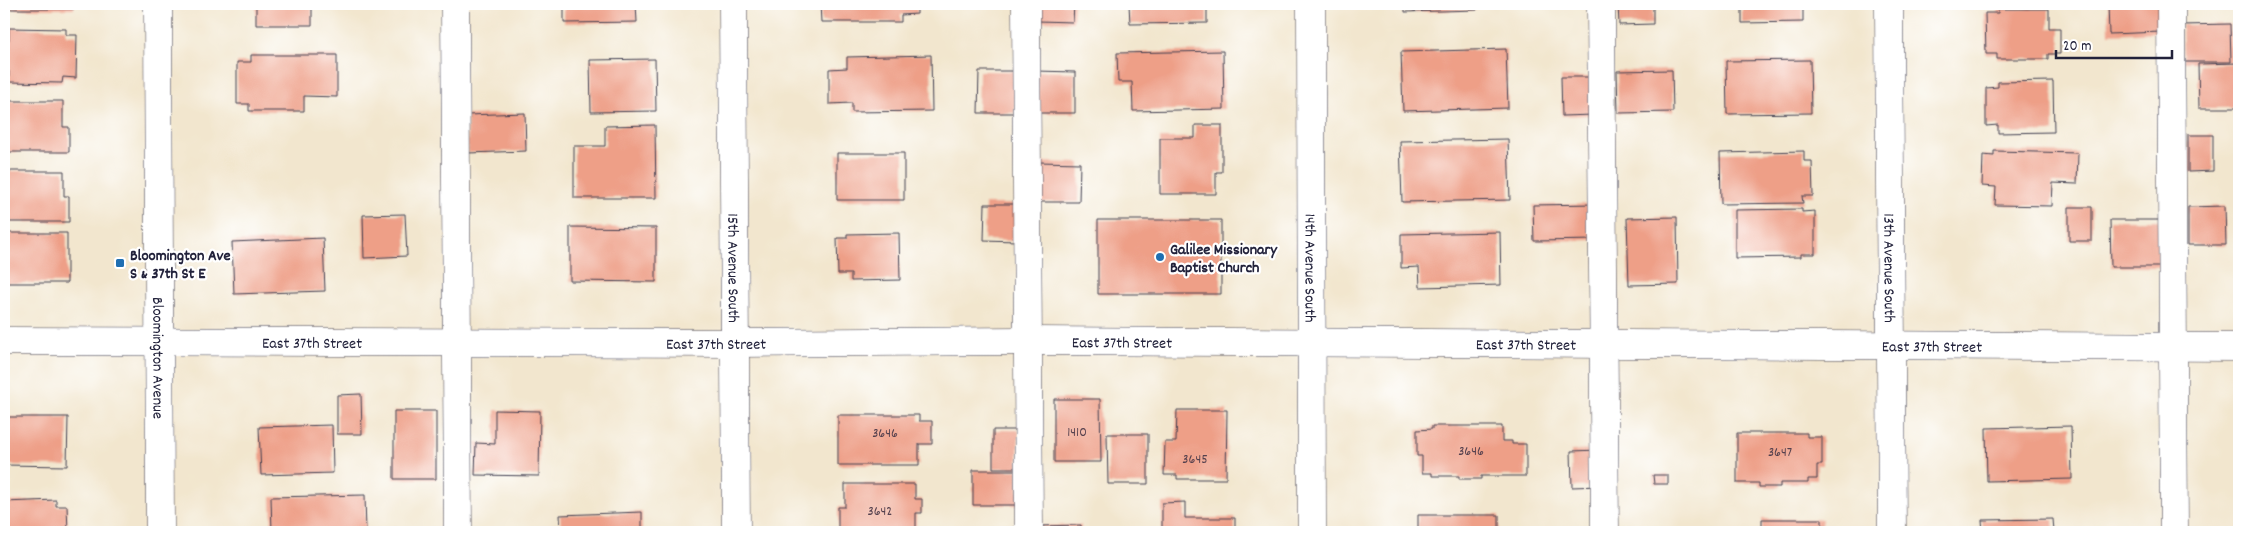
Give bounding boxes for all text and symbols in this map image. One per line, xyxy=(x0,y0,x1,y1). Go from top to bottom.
scale bar xyxy=(2056,28,2172,60)
text: 20 m xyxy=(2063,36,2091,58)
street label: 15th Avenue South xyxy=(720,213,744,323)
street label: 13th Avenue South xyxy=(1876,213,1900,323)
street label: 14th Avenue South xyxy=(1297,214,1321,322)
place label: Galilee Missionary Baptist Church xyxy=(1170,239,1279,280)
place label: Bloomington Ave S & 37th St E xyxy=(130,245,230,286)
marker: Galilee Missionary Baptist Church xyxy=(1154,251,1166,263)
marker: Bloomington Ave S & 37th St E xyxy=(114,257,126,269)
street label: Bloomington Avenue xyxy=(145,297,169,419)
street label: East 37th Street xyxy=(1072,332,1172,356)
street label: East 37th Street xyxy=(262,333,362,356)
street label: East 37th Street xyxy=(666,334,766,357)
street label: East 37th Street xyxy=(1476,334,1576,358)
street label: East 37th Street xyxy=(1882,336,1982,360)
house number: 1410 xyxy=(1067,423,1087,443)
house number: 3646 xyxy=(872,424,898,444)
house number: 3646 xyxy=(1458,442,1484,462)
house number: 3647 xyxy=(1768,443,1792,463)
house number: 3645 xyxy=(1182,450,1208,470)
house number: 3642 xyxy=(867,502,893,522)

